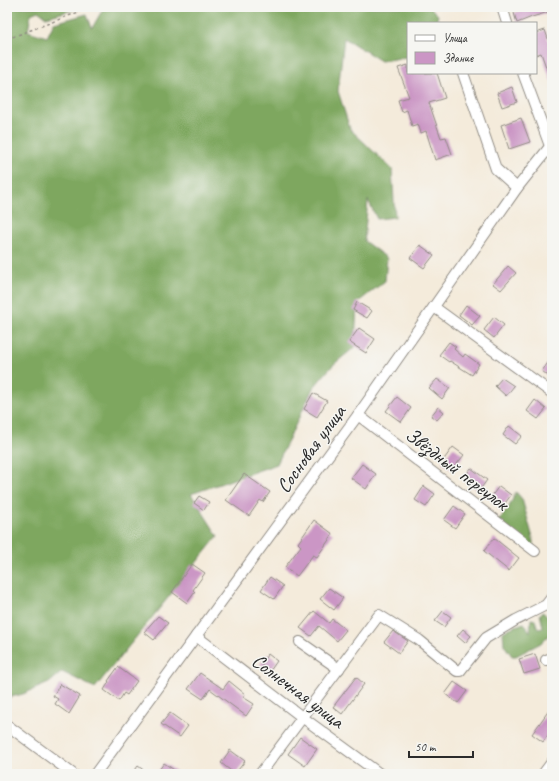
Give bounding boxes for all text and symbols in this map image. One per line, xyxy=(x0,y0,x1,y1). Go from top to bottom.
legend xyxy=(407,22,537,74)
text: Улица xyxy=(443,30,468,46)
text: Здание xyxy=(443,50,474,66)
street label: Сосновая улица xyxy=(271,399,352,498)
street label: Звёздный переулок xyxy=(400,422,515,518)
street label: Солнечная улица xyxy=(247,648,350,735)
scale bar xyxy=(409,733,473,759)
text: 50 m xyxy=(415,739,437,755)

